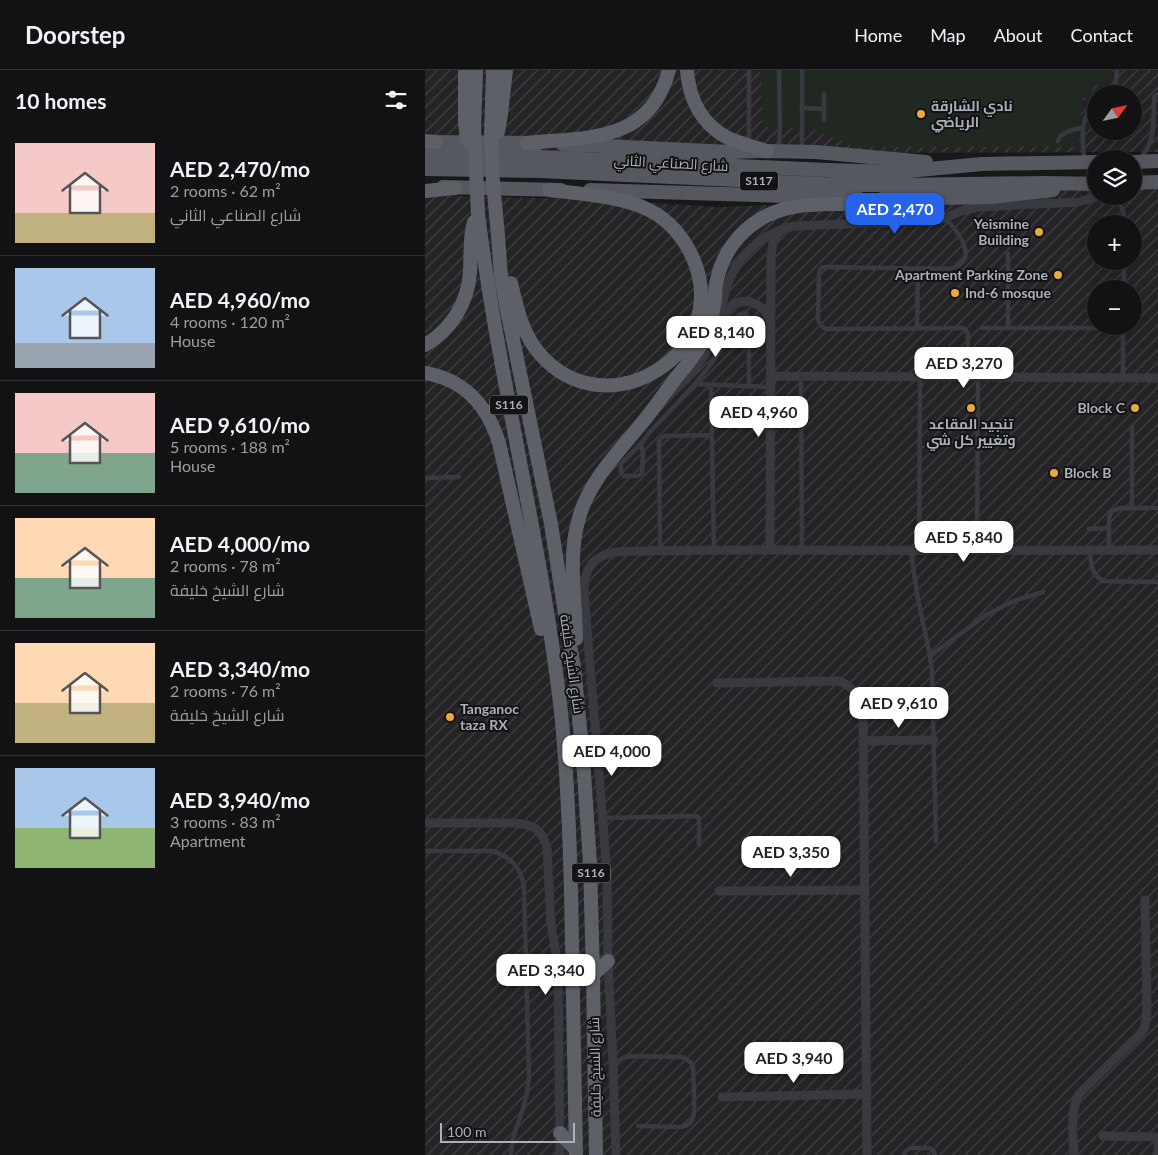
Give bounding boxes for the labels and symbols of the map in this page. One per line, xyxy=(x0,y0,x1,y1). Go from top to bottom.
north arrow xyxy=(1087,85,1143,140)
place label: نادي الشارقة الرياضي xyxy=(931,97,1013,133)
marker: نادي الشارقة الرياضي xyxy=(915,108,927,120)
street label: شارع الصناعي الثاني xyxy=(613,151,729,178)
road number: S117 xyxy=(740,172,778,190)
pin: AED 2,470 xyxy=(838,192,952,235)
place label: Yeismine Building xyxy=(973,215,1030,248)
marker: Yeismine Building xyxy=(1033,226,1045,238)
place label: Apartment Parking Zone xyxy=(894,266,1049,283)
marker: Apartment Parking Zone xyxy=(1052,269,1064,281)
place label: Ind-6 mosque xyxy=(965,284,1051,301)
marker: Ind-6 mosque xyxy=(949,287,961,299)
pin: AED 8,140 xyxy=(659,316,773,358)
pin: AED 3,270 xyxy=(907,346,1021,389)
road number: S116 xyxy=(490,396,528,414)
pin: AED 4,960 xyxy=(702,396,816,438)
place label: Block C xyxy=(1077,399,1126,416)
marker: تنجيد المقاعد وتغيير كل شي xyxy=(965,402,977,414)
marker: Block C xyxy=(1129,402,1141,414)
place label: تنجيد المقاعد وتغيير كل شي xyxy=(926,415,1016,451)
place label: Block B xyxy=(1064,464,1111,481)
marker: Block B xyxy=(1048,467,1060,479)
pin: AED 5,840 xyxy=(907,520,1021,563)
street label: شارع الشيخ خليفة xyxy=(556,613,588,715)
pin: AED 9,610 xyxy=(842,686,956,729)
place label: Tanganoc taza RX xyxy=(460,700,519,733)
marker: Tanganoc taza RX xyxy=(444,711,456,723)
pin: AED 4,000 xyxy=(555,734,669,777)
pin: AED 3,350 xyxy=(734,836,848,878)
road number: S116 xyxy=(572,864,610,882)
pin: AED 3,340 xyxy=(489,954,603,996)
street label: شارع الشيخ خليفة xyxy=(585,1017,605,1117)
pin: AED 3,940 xyxy=(737,1042,851,1084)
scale bar xyxy=(440,1120,575,1143)

